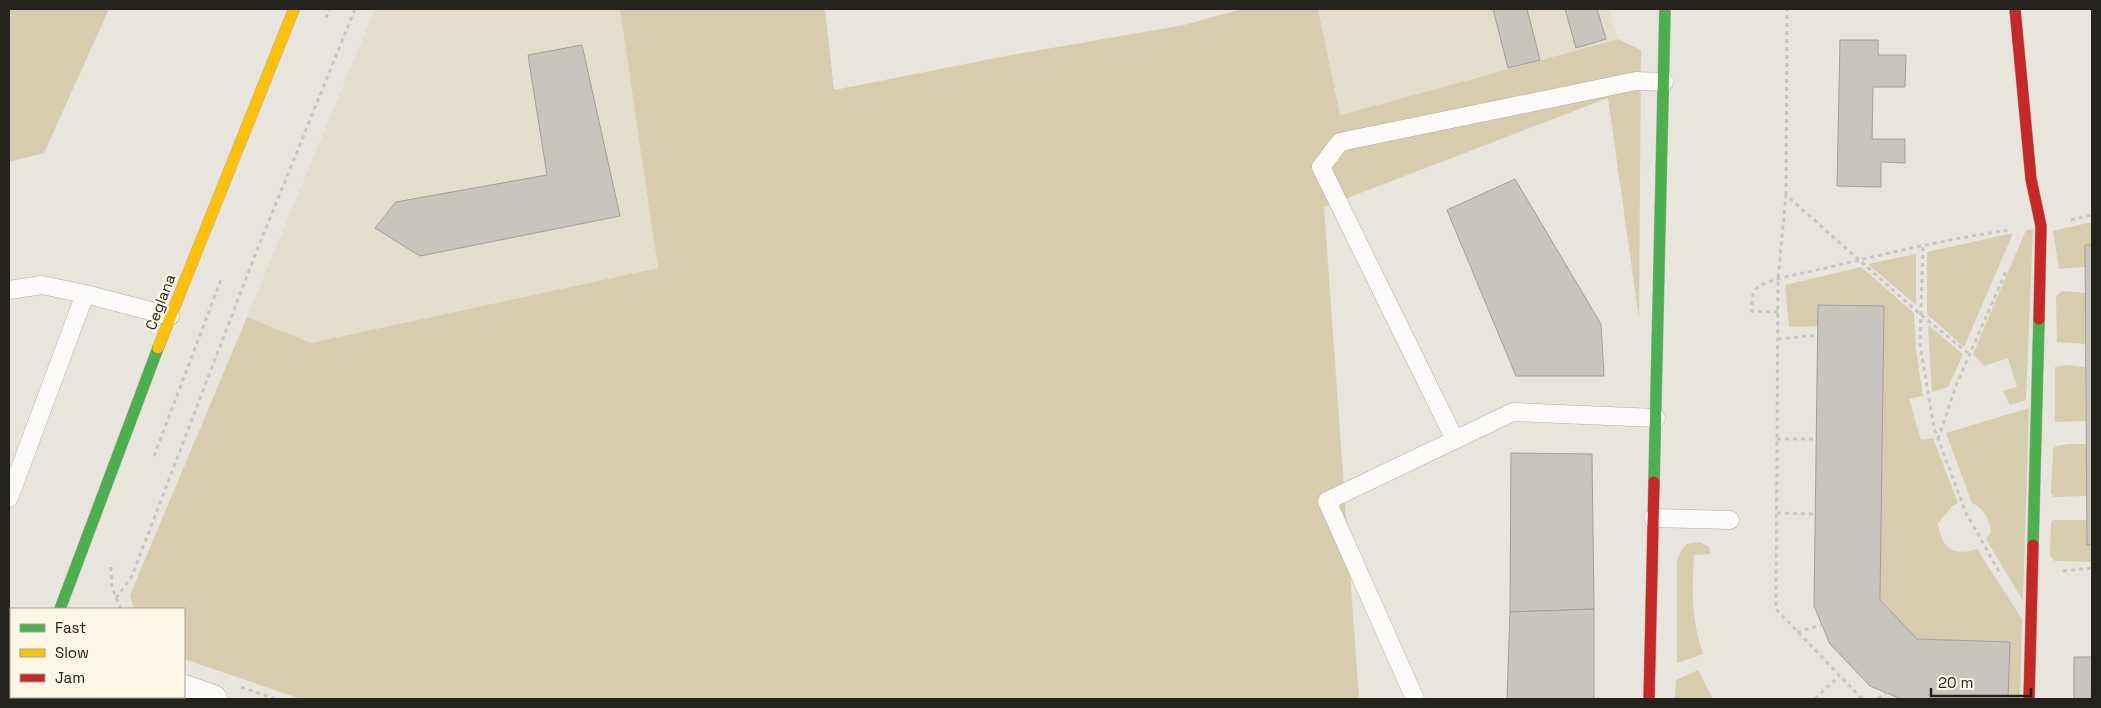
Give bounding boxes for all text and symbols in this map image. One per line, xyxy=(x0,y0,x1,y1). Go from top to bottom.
street label: Ceglana xyxy=(141,271,179,333)
legend xyxy=(10,608,185,698)
text: Fast xyxy=(55,618,86,637)
text: Slow xyxy=(55,643,89,662)
scale bar xyxy=(1931,666,2031,698)
text: Jam xyxy=(55,668,85,687)
text: 20 m xyxy=(1938,673,1973,692)

